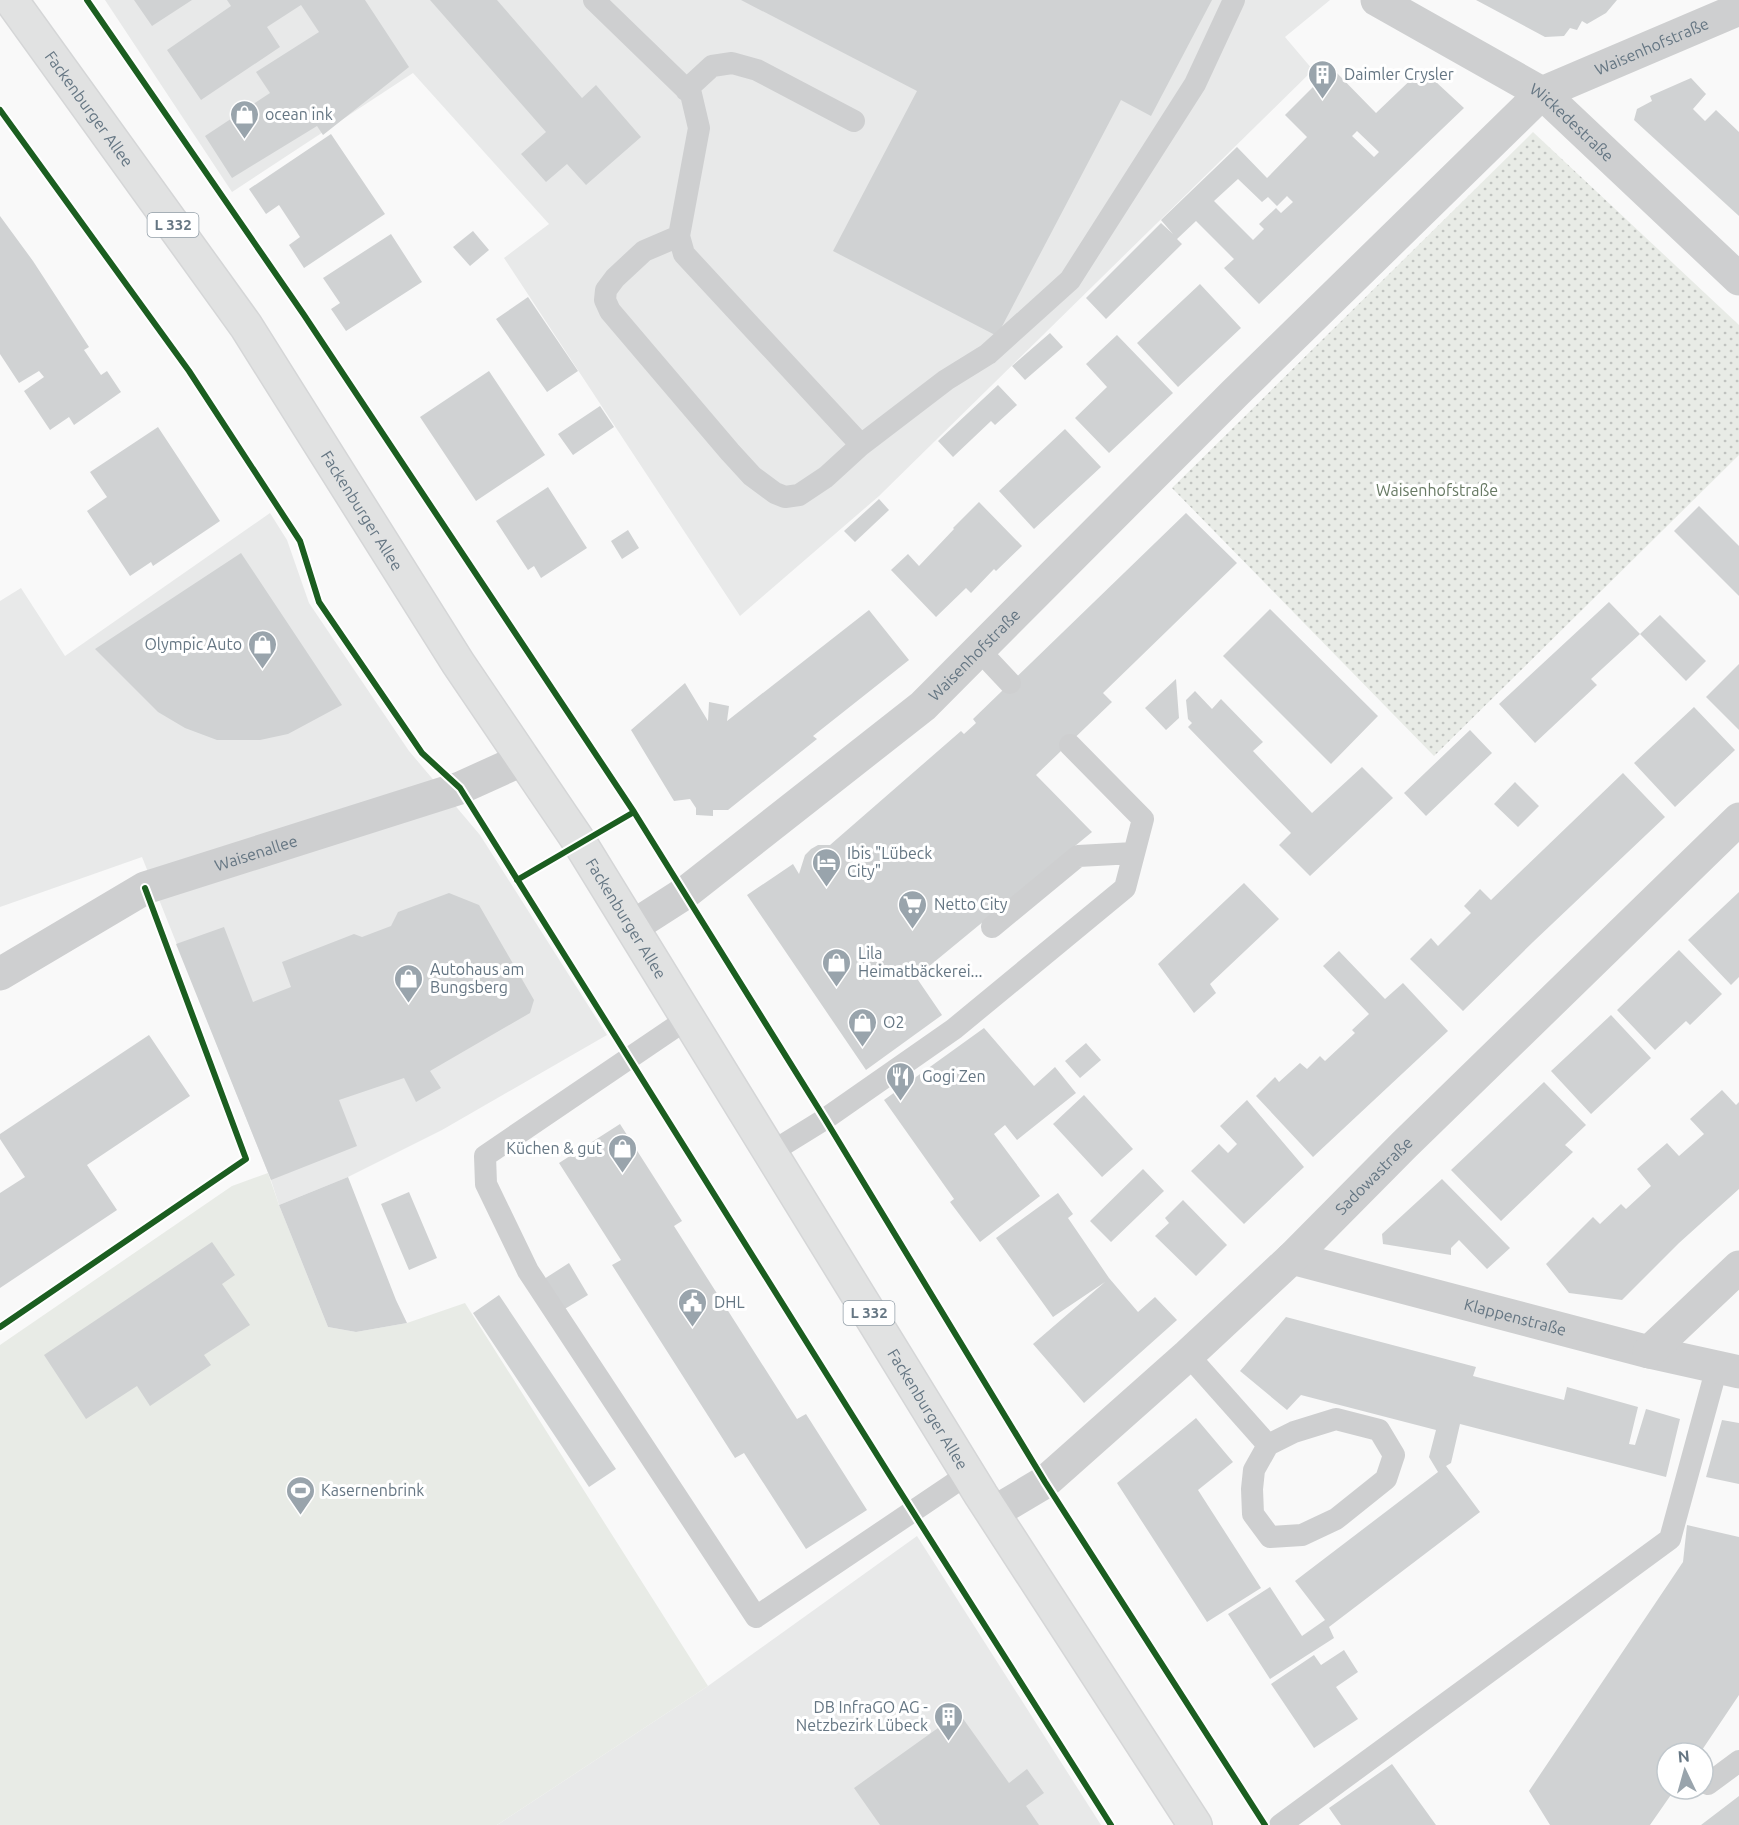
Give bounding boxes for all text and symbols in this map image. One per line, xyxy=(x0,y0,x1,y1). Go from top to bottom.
street label: Waisenhofstraße xyxy=(1592,14,1711,79)
street label: Fackenburger Allee xyxy=(42,47,137,170)
building icon: Daimler Crysler xyxy=(1307,58,1339,100)
place label: Daimler Crysler xyxy=(1344,65,1454,83)
street label: Wickedestraße xyxy=(1527,79,1617,165)
shop icon: ocean ink xyxy=(228,98,260,140)
place label: ocean ink xyxy=(265,105,333,123)
road number: L 332 xyxy=(148,213,198,237)
street label: Fackenburger Allee xyxy=(318,447,407,574)
park label: Waisenhofstraße xyxy=(1376,481,1498,499)
street label: Waisenhofstraße xyxy=(925,605,1024,704)
shop icon: Olympic Auto xyxy=(247,628,279,670)
place label: Olympic Auto xyxy=(144,635,242,653)
street label: Waisenallee xyxy=(212,831,300,874)
place label: Ibis "Lübeck City" xyxy=(847,844,932,880)
hotel icon: Ibis "Lübeck City" xyxy=(810,846,842,888)
street label: Fackenburger Allee xyxy=(583,855,670,982)
supermarket icon: Netto City xyxy=(897,888,929,930)
place label: Netto City xyxy=(934,895,1008,913)
place label: Lila Heimatbäckerei... xyxy=(858,944,982,980)
shop icon: Lila Heimatbäckerei... xyxy=(821,946,853,988)
place label: Autohaus am Bungsberg xyxy=(430,960,524,996)
shop icon: Autohaus am Bungsberg xyxy=(393,962,425,1004)
shop icon: O2 xyxy=(846,1006,878,1048)
place label: O2 xyxy=(883,1013,904,1031)
restaurant icon: Gogi Zen xyxy=(885,1060,917,1102)
place label: Gogi Zen xyxy=(922,1067,986,1085)
shop icon: Küchen & gut xyxy=(607,1132,639,1174)
street label: Sadowastraße xyxy=(1331,1133,1416,1218)
place label: Küchen & gut xyxy=(506,1139,603,1157)
public building icon: DHL xyxy=(677,1286,709,1328)
place label: DHL xyxy=(714,1293,745,1311)
street label: Klappenstraße xyxy=(1462,1295,1568,1339)
road number: L 332 xyxy=(844,1301,894,1325)
street label: Fackenburger Allee xyxy=(884,1345,972,1473)
sports icon: Kasernenbrink xyxy=(284,1474,316,1516)
place label: Kasernenbrink xyxy=(321,1481,424,1499)
place label: DB InfraGO AG - Netzbezirk Lübeck xyxy=(796,1698,928,1734)
building icon: DB InfraGO AG - Netzbezirk Lübeck xyxy=(933,1700,965,1742)
north arrow xyxy=(1655,1741,1715,1801)
text: N xyxy=(1677,1747,1690,1766)

